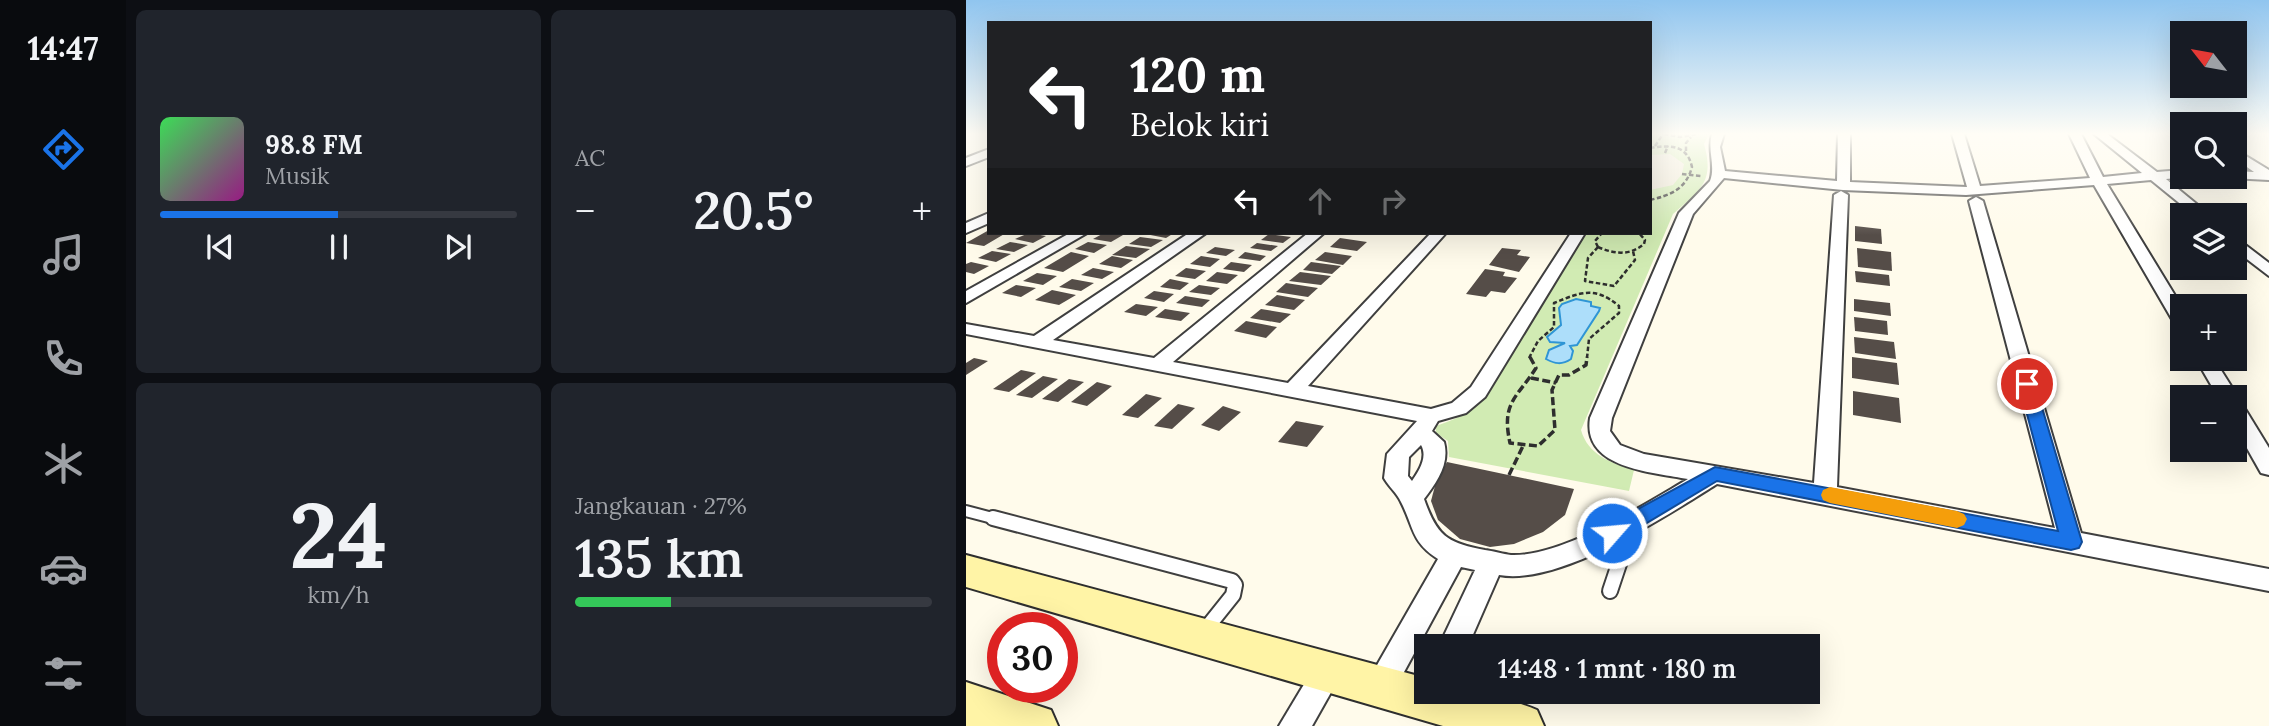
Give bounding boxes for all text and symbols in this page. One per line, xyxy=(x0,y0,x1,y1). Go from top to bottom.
north arrow xyxy=(2170,21,2247,98)
map controls xyxy=(2170,21,2247,462)
text: 14:47 xyxy=(27,28,99,69)
text: 120 m xyxy=(1130,43,1265,105)
icon: left xyxy=(1015,49,1106,140)
text: Belok kiri xyxy=(1130,104,1269,145)
button: search xyxy=(2170,112,2247,189)
icon: directions xyxy=(39,125,88,174)
text: 98.8 FM xyxy=(265,128,363,161)
text: AC xyxy=(575,143,605,172)
text: Musik xyxy=(265,161,329,190)
text: 20.5° xyxy=(693,177,814,243)
icon: left xyxy=(1228,182,1266,220)
icon: ahead xyxy=(1301,182,1339,220)
icon: right xyxy=(1374,182,1412,220)
text: − xyxy=(575,187,595,235)
text: + xyxy=(912,187,932,235)
button: layers xyxy=(2170,203,2247,280)
icon: previous xyxy=(201,228,239,266)
icon: pause xyxy=(320,228,358,266)
icon: next xyxy=(439,228,477,266)
icon: music xyxy=(39,230,88,279)
button: + xyxy=(2170,294,2247,371)
icon: phone xyxy=(39,334,88,383)
pin xyxy=(1997,354,2057,414)
icon: arrive xyxy=(2008,365,2046,403)
button: − xyxy=(2170,385,2247,462)
icon: climate xyxy=(39,439,88,488)
text: 24 xyxy=(289,476,388,593)
text: Jangkauan · 27% xyxy=(575,491,747,520)
position arrow xyxy=(1575,496,1649,570)
text: 135 km xyxy=(575,525,744,591)
icon: car xyxy=(39,544,88,593)
text: km/h xyxy=(307,580,370,609)
speed limit sign: 30 xyxy=(987,612,1078,703)
icon: filters xyxy=(39,649,88,698)
text: 14:48 · 1 mnt · 180 m xyxy=(1498,652,1736,685)

